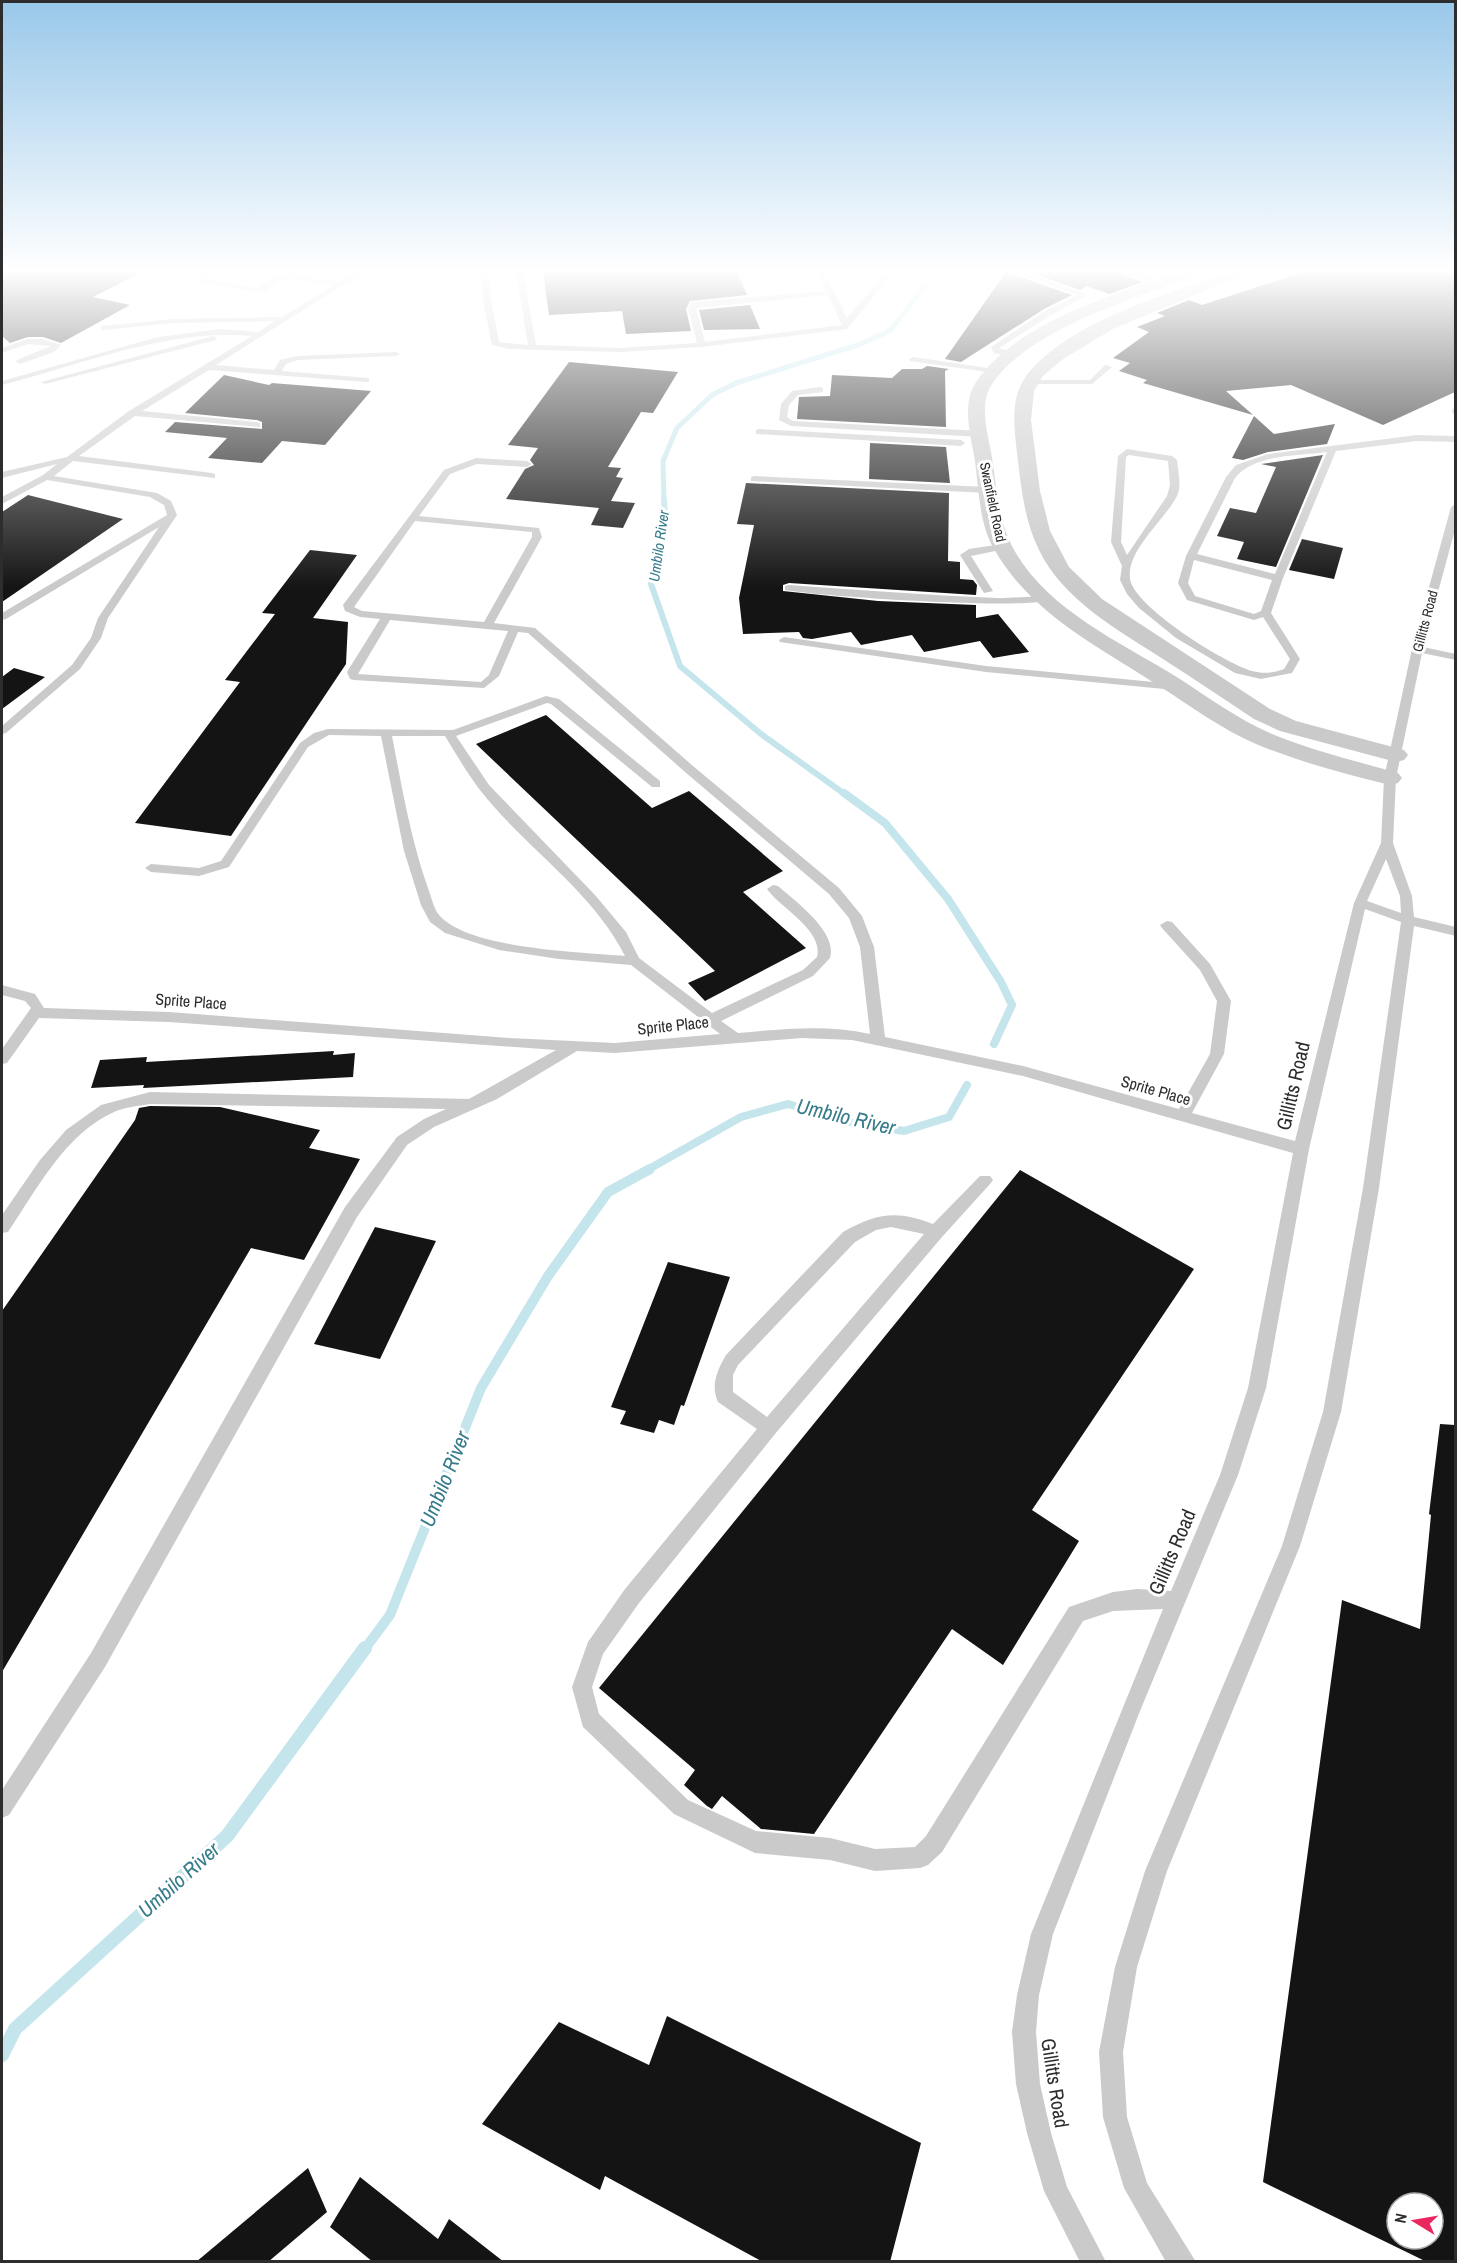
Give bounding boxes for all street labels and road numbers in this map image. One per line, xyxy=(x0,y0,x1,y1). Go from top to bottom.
street label: Swanfield Road xyxy=(976,460,1010,544)
street label: Gillitts Road xyxy=(1408,588,1442,654)
street label: Sprite Place xyxy=(155,988,227,1014)
street label: Sprite Place xyxy=(636,1010,710,1040)
street label: Gillitts Road xyxy=(1269,1039,1316,1133)
street label: Sprite Place xyxy=(1119,1070,1193,1110)
street label: Gillitts Road xyxy=(1141,1505,1202,1599)
street label: Gillitts Road xyxy=(1035,2036,1076,2130)

